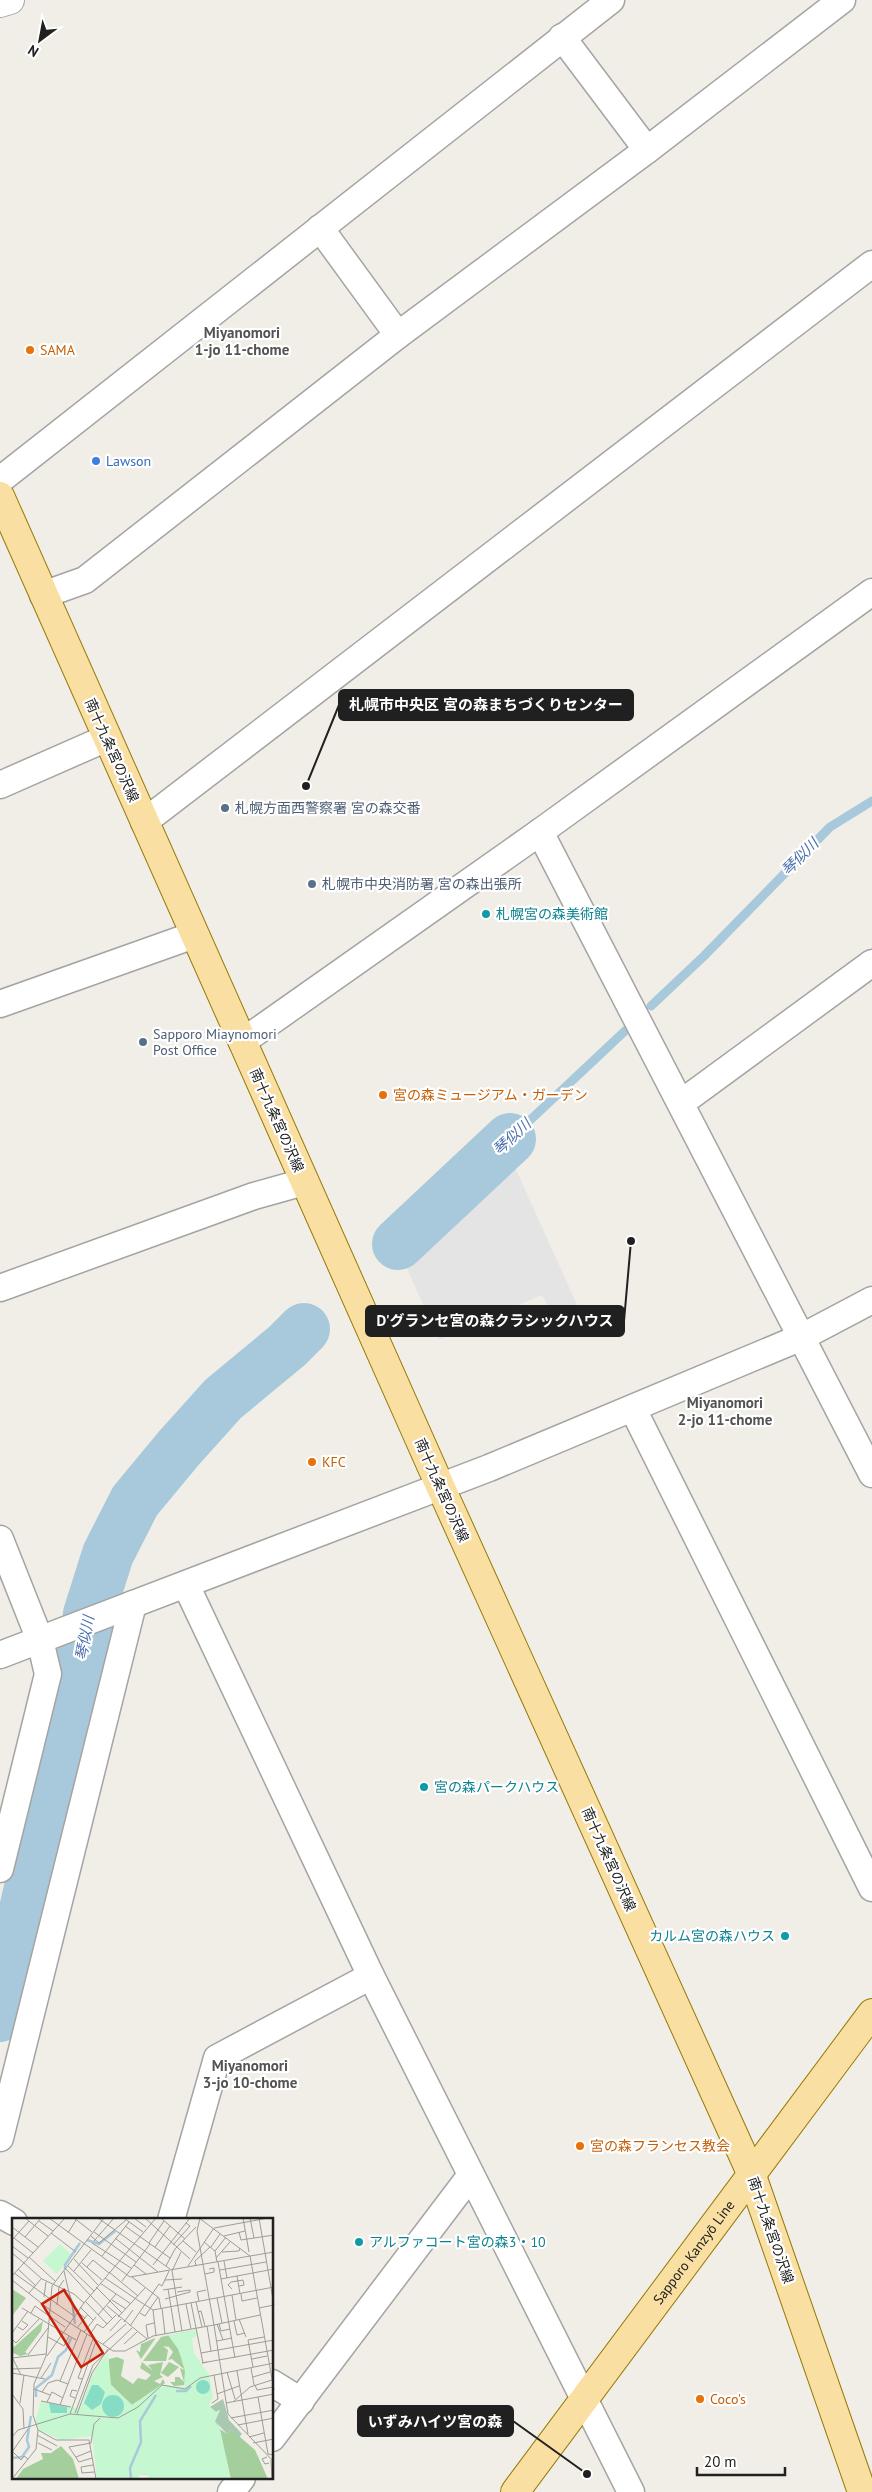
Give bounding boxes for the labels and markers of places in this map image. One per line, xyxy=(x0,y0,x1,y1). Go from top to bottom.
place label: SAMA xyxy=(40,341,76,359)
marker: SAMA xyxy=(24,344,36,356)
place label: Lawson xyxy=(106,452,151,470)
marker: Lawson xyxy=(90,455,102,467)
callout: 札幌市中央区 宮の森まちづくりセンター xyxy=(339,690,633,720)
place label: 札幌方面西警察署 宮の森交番 xyxy=(235,799,421,817)
marker: 札幌方面西警察署 宮の森交番 xyxy=(219,802,231,814)
place label: 札幌市中央消防署 宮の森出張所 xyxy=(322,875,522,893)
marker: 札幌市中央消防署 宮の森出張所 xyxy=(306,878,318,890)
place label: 札幌宮の森美術館 xyxy=(496,905,608,923)
marker: 札幌宮の森美術館 xyxy=(480,908,492,920)
place label: Sapporo Miaynomori Post Office xyxy=(153,1025,277,1059)
marker: Sapporo Miaynomori Post Office xyxy=(137,1036,149,1048)
place label: 宮の森ミュージアム・ガーデン xyxy=(393,1086,588,1104)
marker: 宮の森ミュージアム・ガーデン xyxy=(377,1089,389,1101)
callout: D'グランセ宮の森クラシックハウス xyxy=(366,1306,624,1336)
place label: KFC xyxy=(322,1453,346,1471)
marker: KFC xyxy=(306,1456,318,1468)
place label: 宮の森パークハウス xyxy=(434,1778,559,1796)
marker: 宮の森パークハウス xyxy=(418,1781,430,1793)
place label: カルム宮の森ハウス xyxy=(649,1927,775,1945)
marker: カルム宮の森ハウス xyxy=(779,1930,791,1942)
place label: 宮の森フランセス教会 xyxy=(590,2137,730,2155)
marker: 宮の森フランセス教会 xyxy=(574,2140,586,2152)
place label: アルファコート宮の森3・10 xyxy=(369,2233,546,2251)
marker: アルファコート宮の森3・10 xyxy=(353,2236,365,2248)
place label: Coco's xyxy=(710,2390,746,2408)
marker: Coco's xyxy=(694,2393,706,2405)
callout: いずみハイツ宮の森 xyxy=(358,2406,513,2436)

